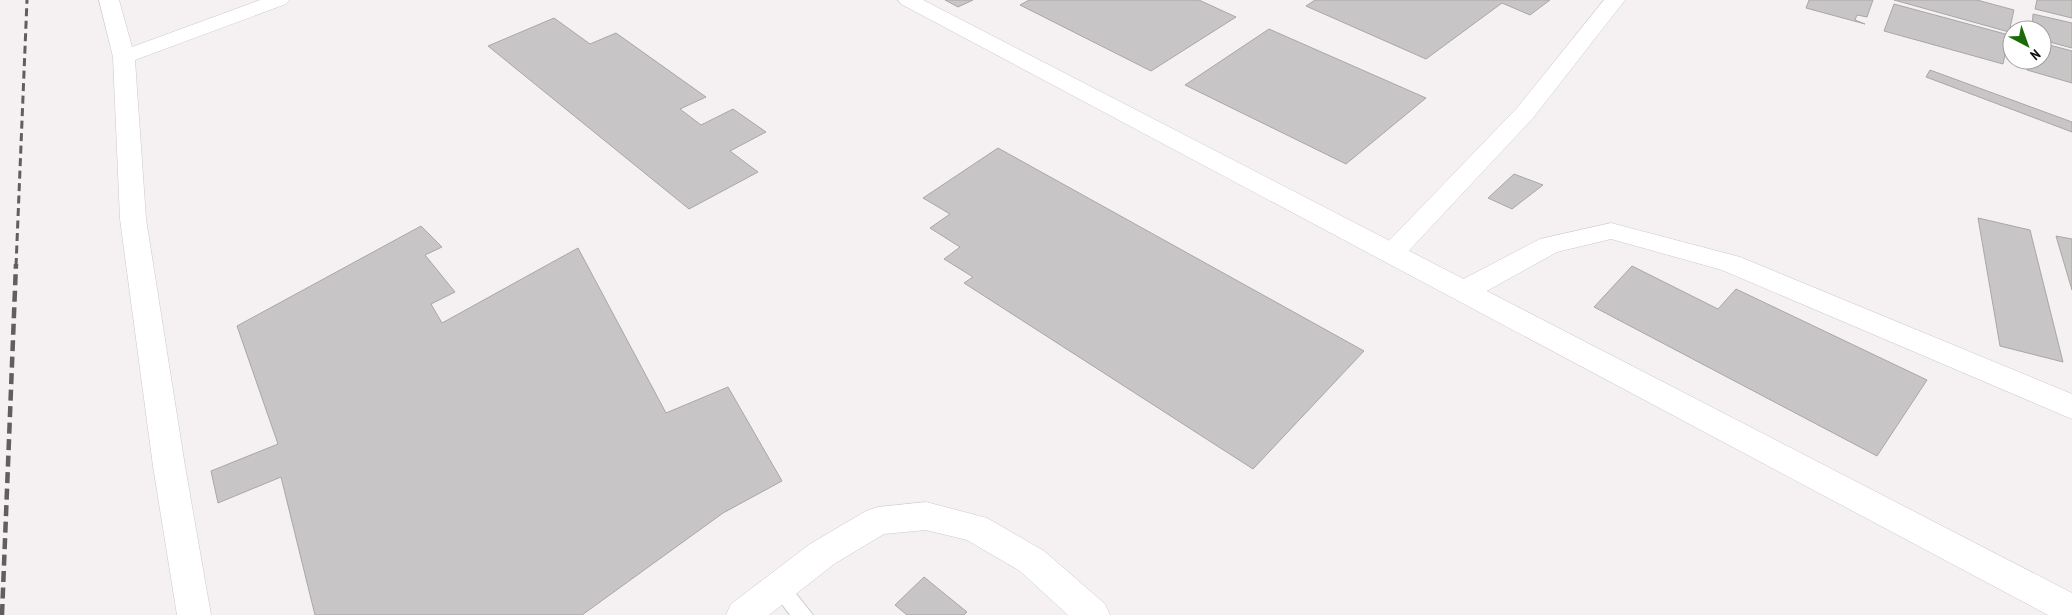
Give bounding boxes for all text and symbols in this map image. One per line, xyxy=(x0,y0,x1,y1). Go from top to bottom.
north arrow xyxy=(2002,20,2052,70)
text: N xyxy=(2027,46,2044,64)

